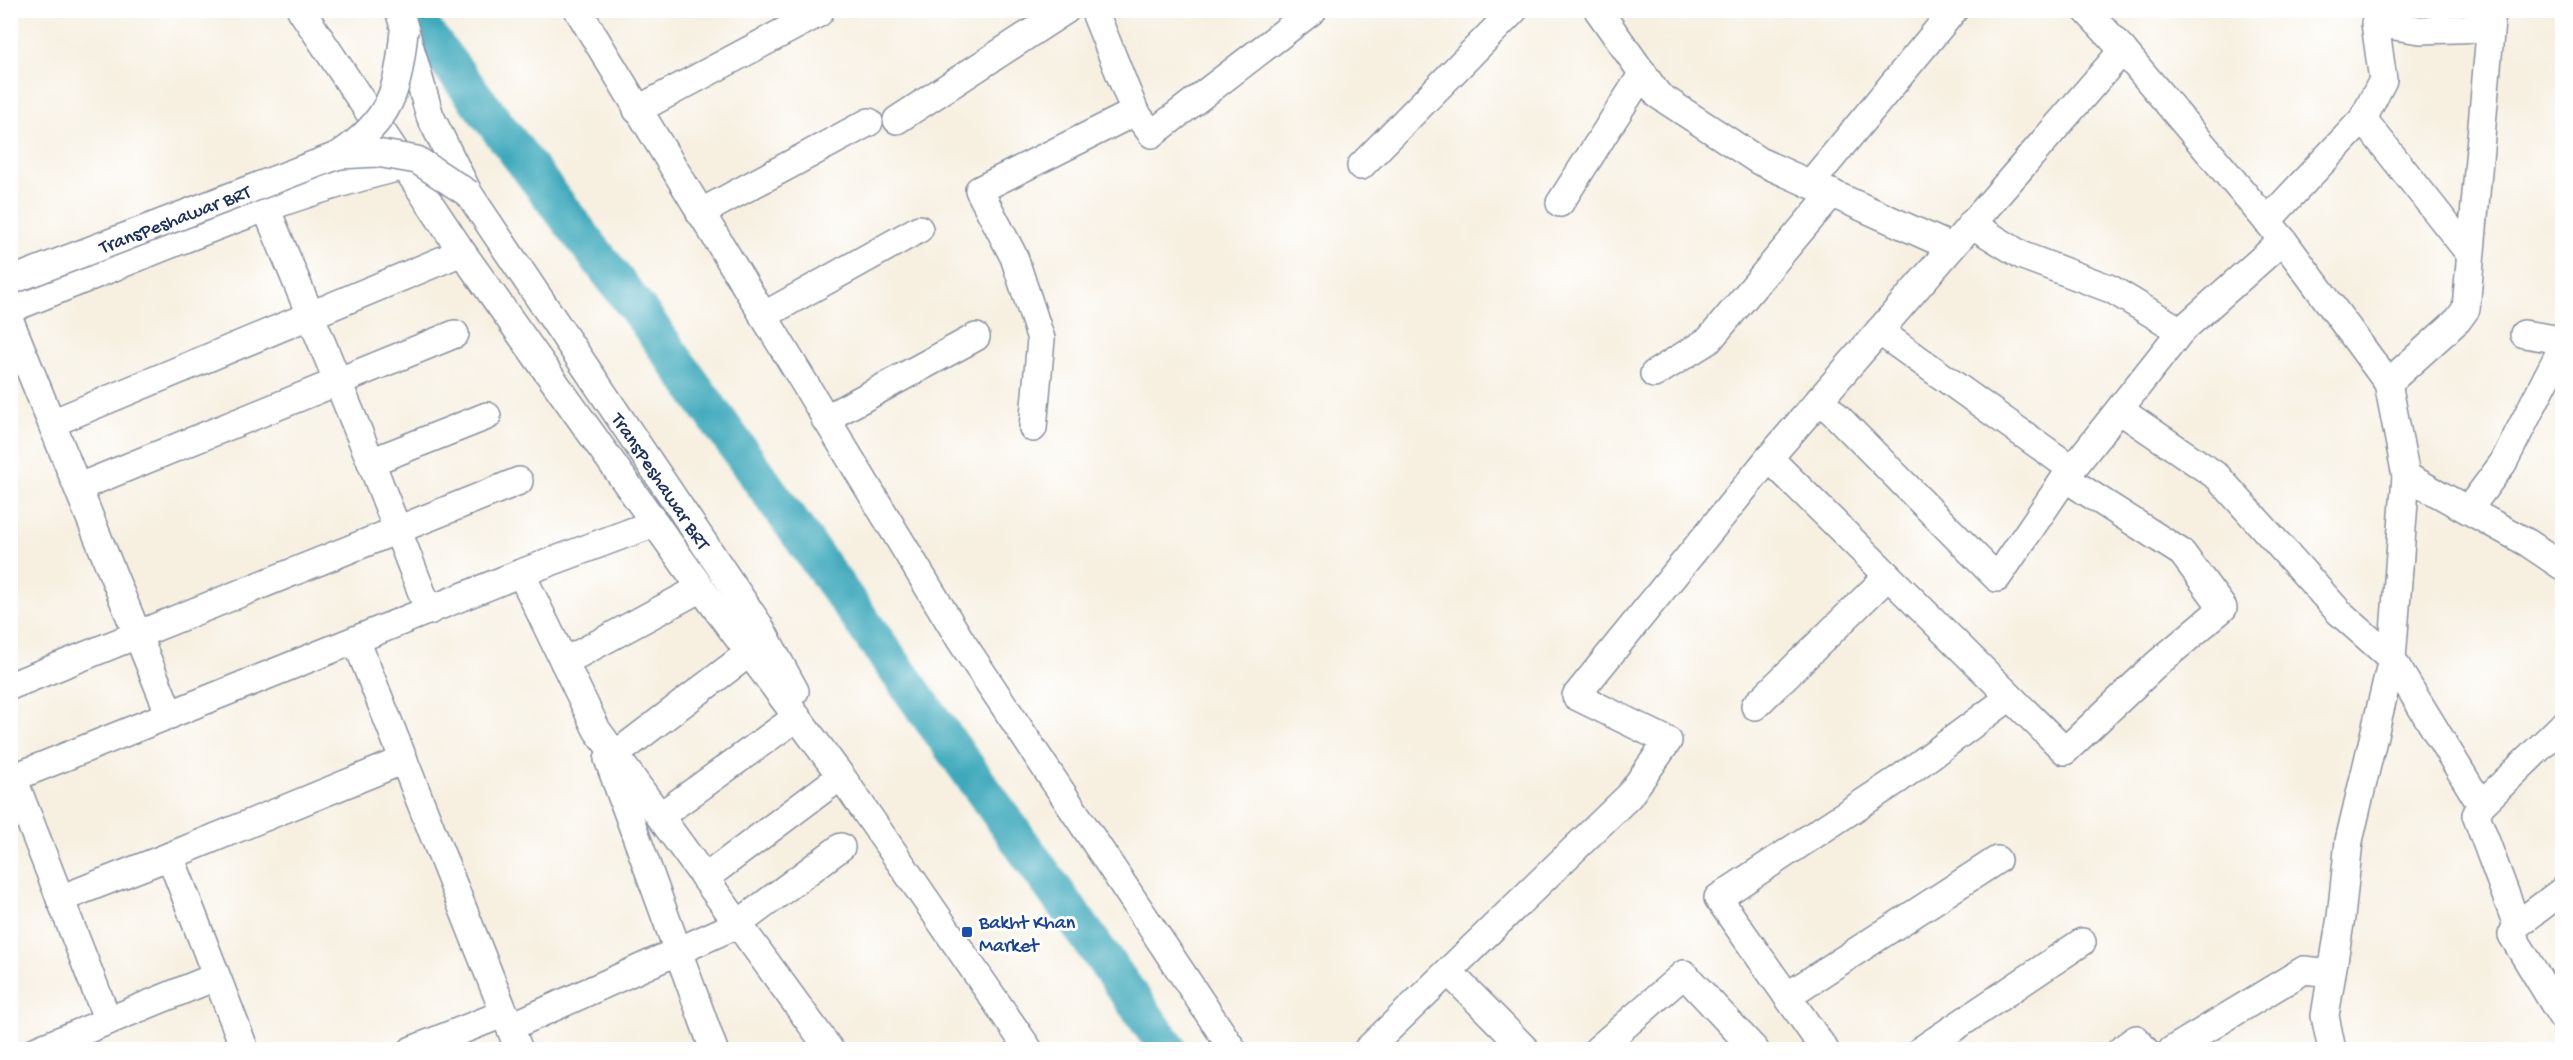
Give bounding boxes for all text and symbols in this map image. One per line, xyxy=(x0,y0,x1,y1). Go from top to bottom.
street label: TransPeshawar BRT xyxy=(96,181,256,261)
street label: TransPeshawar BRT xyxy=(604,409,714,556)
place label: Bakht Khan Market xyxy=(978,913,1076,959)
marker: Bakht Khan Market xyxy=(960,925,974,939)

